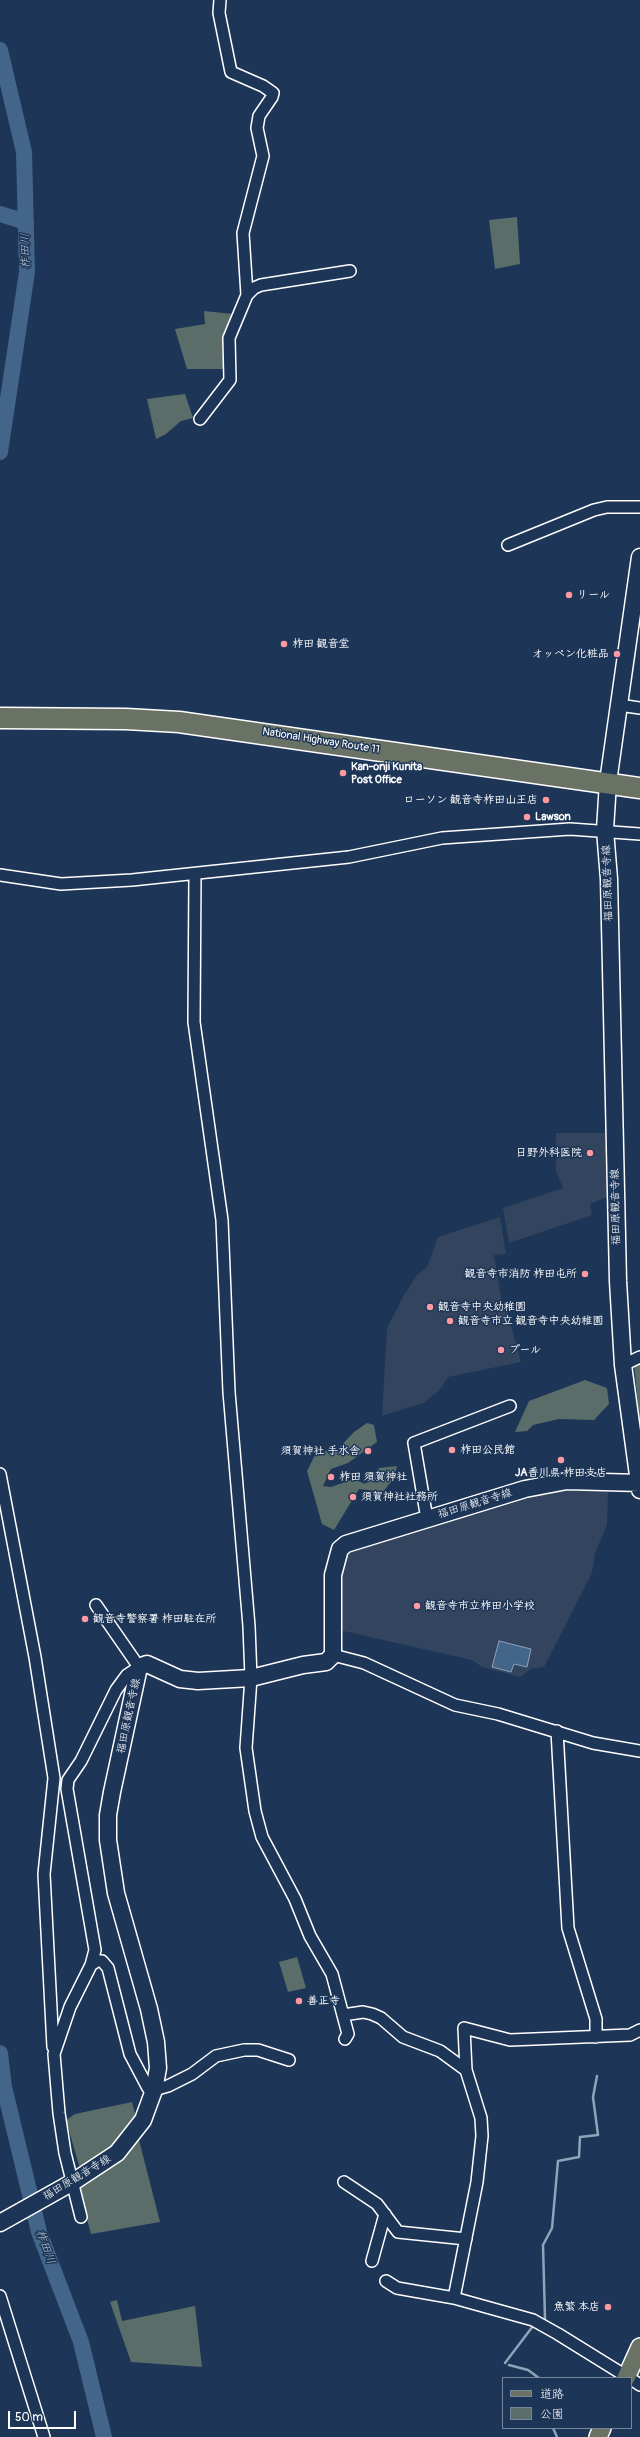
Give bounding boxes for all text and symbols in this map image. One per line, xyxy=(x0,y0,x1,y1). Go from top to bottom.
water label: 柞田川 xyxy=(18,233,34,269)
place label: リール xyxy=(577,588,610,602)
marker: リール xyxy=(564,590,574,600)
place label: 柞田 観音堂 xyxy=(292,637,349,651)
marker: 柞田 観音堂 xyxy=(279,639,289,649)
place label: オッペン化粧品 xyxy=(532,647,609,661)
marker: オッペン化粧品 xyxy=(612,649,622,659)
street label: National Highway Route 11 xyxy=(261,725,381,757)
place label: Kan-onji Kunita Post Office xyxy=(351,760,422,786)
marker: Kan-onji Kunita Post Office xyxy=(338,768,348,778)
place label: ローソン 観音寺柞田山王店 xyxy=(404,793,538,807)
marker: ローソン 観音寺柞田山王店 xyxy=(541,795,551,805)
place label: Lawson xyxy=(535,810,571,824)
marker: Lawson xyxy=(522,812,532,822)
street label: 福田原観音寺線 xyxy=(600,844,616,922)
place label: 日野外科医院 xyxy=(516,1146,582,1160)
marker: 日野外科医院 xyxy=(585,1148,595,1158)
street label: 福田原観音寺線 xyxy=(609,1168,623,1246)
place label: 観音寺市消防 柞田屯所 xyxy=(465,1267,577,1281)
marker: 観音寺市消防 柞田屯所 xyxy=(580,1269,590,1279)
place label: 観音寺中央幼稚園 xyxy=(438,1300,526,1314)
marker: 観音寺中央幼稚園 xyxy=(425,1302,435,1312)
place label: 観音寺市立 観音寺中央幼稚園 xyxy=(458,1314,603,1328)
marker: 観音寺市立 観音寺中央幼稚園 xyxy=(445,1316,455,1326)
place label: プール xyxy=(509,1343,541,1357)
marker: プール xyxy=(496,1345,506,1355)
place label: 柞田公民館 xyxy=(460,1443,515,1457)
place label: 須賀神社 手水舎 xyxy=(281,1444,360,1458)
marker: 柞田公民館 xyxy=(447,1445,457,1455)
marker: 須賀神社 手水舎 xyxy=(363,1446,373,1456)
marker: JA香川県 柞田支店 xyxy=(556,1455,566,1465)
place label: JA香川県 柞田支店 xyxy=(515,1466,607,1480)
place label: 柞田 須賀神社 xyxy=(339,1470,407,1484)
marker: 柞田 須賀神社 xyxy=(326,1472,336,1482)
street label: 福田原観音寺線 xyxy=(436,1486,514,1522)
place label: 須賀神社社務所 xyxy=(361,1490,438,1504)
marker: 須賀神社社務所 xyxy=(348,1492,358,1502)
place label: 観音寺市立柞田小学校 xyxy=(425,1599,535,1613)
marker: 観音寺市立柞田小学校 xyxy=(412,1601,422,1611)
place label: 観音寺警察署 柞田駐在所 xyxy=(93,1612,216,1626)
marker: 観音寺警察署 柞田駐在所 xyxy=(80,1614,90,1624)
street label: 福田原観音寺線 xyxy=(115,1677,143,1755)
place label: 善正寺 xyxy=(307,1994,340,2008)
marker: 善正寺 xyxy=(294,1996,304,2006)
street label: 福田原観音寺線 xyxy=(41,2153,113,2203)
water label: 柞田川 xyxy=(32,2228,58,2266)
place label: 魚繁 本店 xyxy=(554,2300,600,2314)
marker: 魚繁 本店 xyxy=(603,2302,613,2312)
legend xyxy=(502,2377,632,2429)
text: 道路 xyxy=(540,2387,564,2402)
scale bar xyxy=(10,2403,78,2429)
text: 公園 xyxy=(540,2407,564,2422)
text: 50 m xyxy=(15,2410,43,2425)

